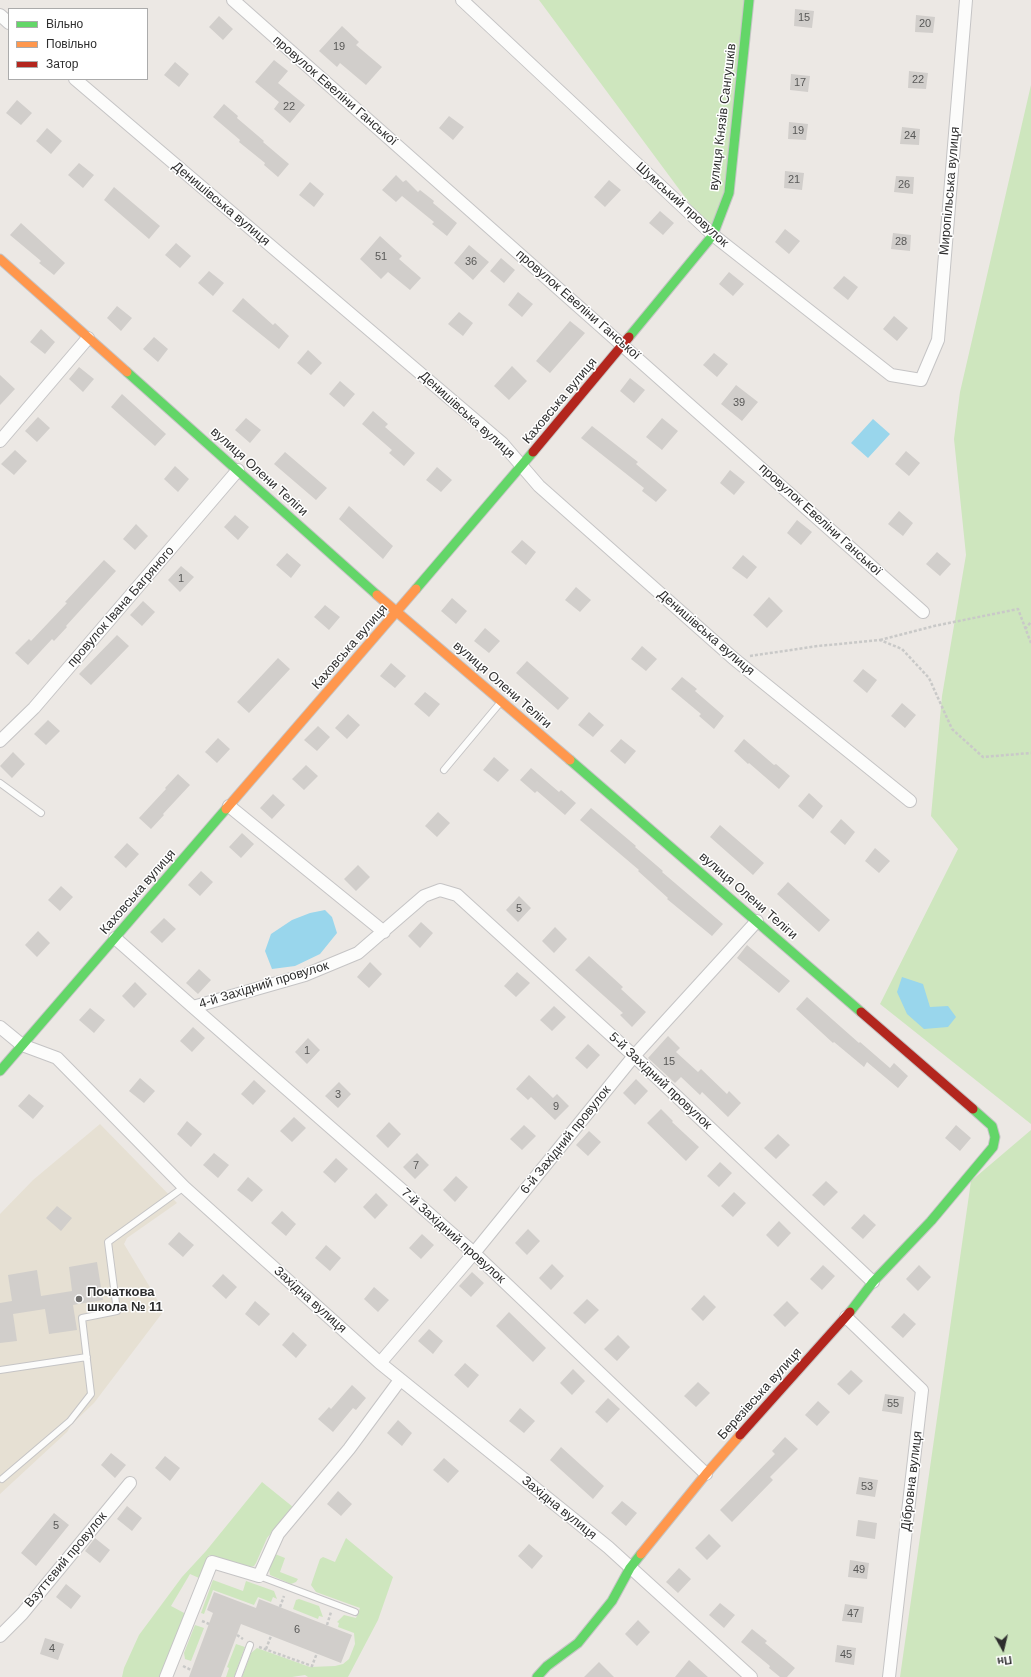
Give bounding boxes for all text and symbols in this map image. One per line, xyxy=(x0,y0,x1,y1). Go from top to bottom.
legend xyxy=(8,8,148,80)
house number: 15 xyxy=(798,11,810,25)
text: Вільно xyxy=(46,17,83,31)
house number: 20 xyxy=(919,17,931,31)
street label: провулок Евеліни Ганської xyxy=(269,33,401,149)
text: Повільно xyxy=(46,37,97,51)
house number: 19 xyxy=(333,40,345,54)
street label: вулиця Князів Сангушків xyxy=(706,43,740,191)
text: Затор xyxy=(46,57,78,71)
house number: 22 xyxy=(912,73,924,87)
house number: 17 xyxy=(794,76,806,90)
house number: 22 xyxy=(283,100,295,114)
house number: 19 xyxy=(792,124,804,138)
street label: Миропільська вулиця xyxy=(937,126,963,256)
house number: 24 xyxy=(904,129,916,143)
street label: Денишівська вулиця xyxy=(169,159,273,249)
street label: Шумський провулок xyxy=(632,159,732,251)
house number: 21 xyxy=(788,173,800,187)
house number: 26 xyxy=(898,178,910,192)
house number: 28 xyxy=(895,235,907,249)
street label: провулок Евеліни Ганської xyxy=(512,247,644,363)
house number: 51 xyxy=(375,250,387,264)
house number: 36 xyxy=(465,255,477,269)
street label: Каховська вулиця xyxy=(520,355,600,447)
street label: Денишівська вулиця xyxy=(416,368,518,462)
house number: 39 xyxy=(733,396,745,410)
street label: вулиця Олени Теліги xyxy=(207,424,311,520)
street label: провулок Евеліни Ганської xyxy=(755,461,885,579)
street label: провулок Івана Багряного xyxy=(64,543,178,671)
house number: 1 xyxy=(178,572,184,586)
street label: Денишівська вулиця xyxy=(655,587,757,679)
street label: Каховська вулиця xyxy=(309,601,391,693)
street label: вулиця Олени Теліги xyxy=(450,638,554,732)
street label: Каховська вулиця xyxy=(97,846,179,938)
street label: вулиця Олени Теліги xyxy=(696,849,800,943)
house number: 5 xyxy=(516,902,522,916)
street label: 4-й Західний провулок xyxy=(197,958,331,1012)
street label: 5-й Західний провулок xyxy=(605,1029,715,1133)
house number: 1 xyxy=(304,1044,310,1058)
house number: 15 xyxy=(663,1055,675,1069)
street label: 6-й Західний провулок xyxy=(518,1083,614,1197)
house number: 3 xyxy=(335,1088,341,1102)
house number: 9 xyxy=(553,1100,559,1114)
house number: 7 xyxy=(413,1159,419,1173)
street label: 7-й Західний провулок xyxy=(398,1185,508,1287)
street label: Західна вулиця xyxy=(271,1263,349,1337)
place label: Початкова школа № 11 xyxy=(87,1284,163,1315)
marker: Початкова школа № 11 xyxy=(74,1294,84,1304)
street label: Березівська вулиця xyxy=(715,1345,805,1443)
house number: 55 xyxy=(887,1397,899,1411)
street label: Дібровна вулиця xyxy=(898,1430,926,1532)
street label: Західна вулиця xyxy=(518,1473,600,1543)
house number: 53 xyxy=(861,1480,873,1494)
street label: Взуттєвий провулок xyxy=(22,1509,110,1611)
house number: 5 xyxy=(53,1519,59,1533)
house number: 49 xyxy=(853,1563,865,1577)
house number: 47 xyxy=(847,1607,859,1621)
house number: 6 xyxy=(294,1623,300,1637)
north arrow xyxy=(983,1629,1023,1669)
house number: 4 xyxy=(49,1642,55,1656)
house number: 45 xyxy=(840,1648,852,1662)
text: Пн xyxy=(997,1654,1013,1668)

